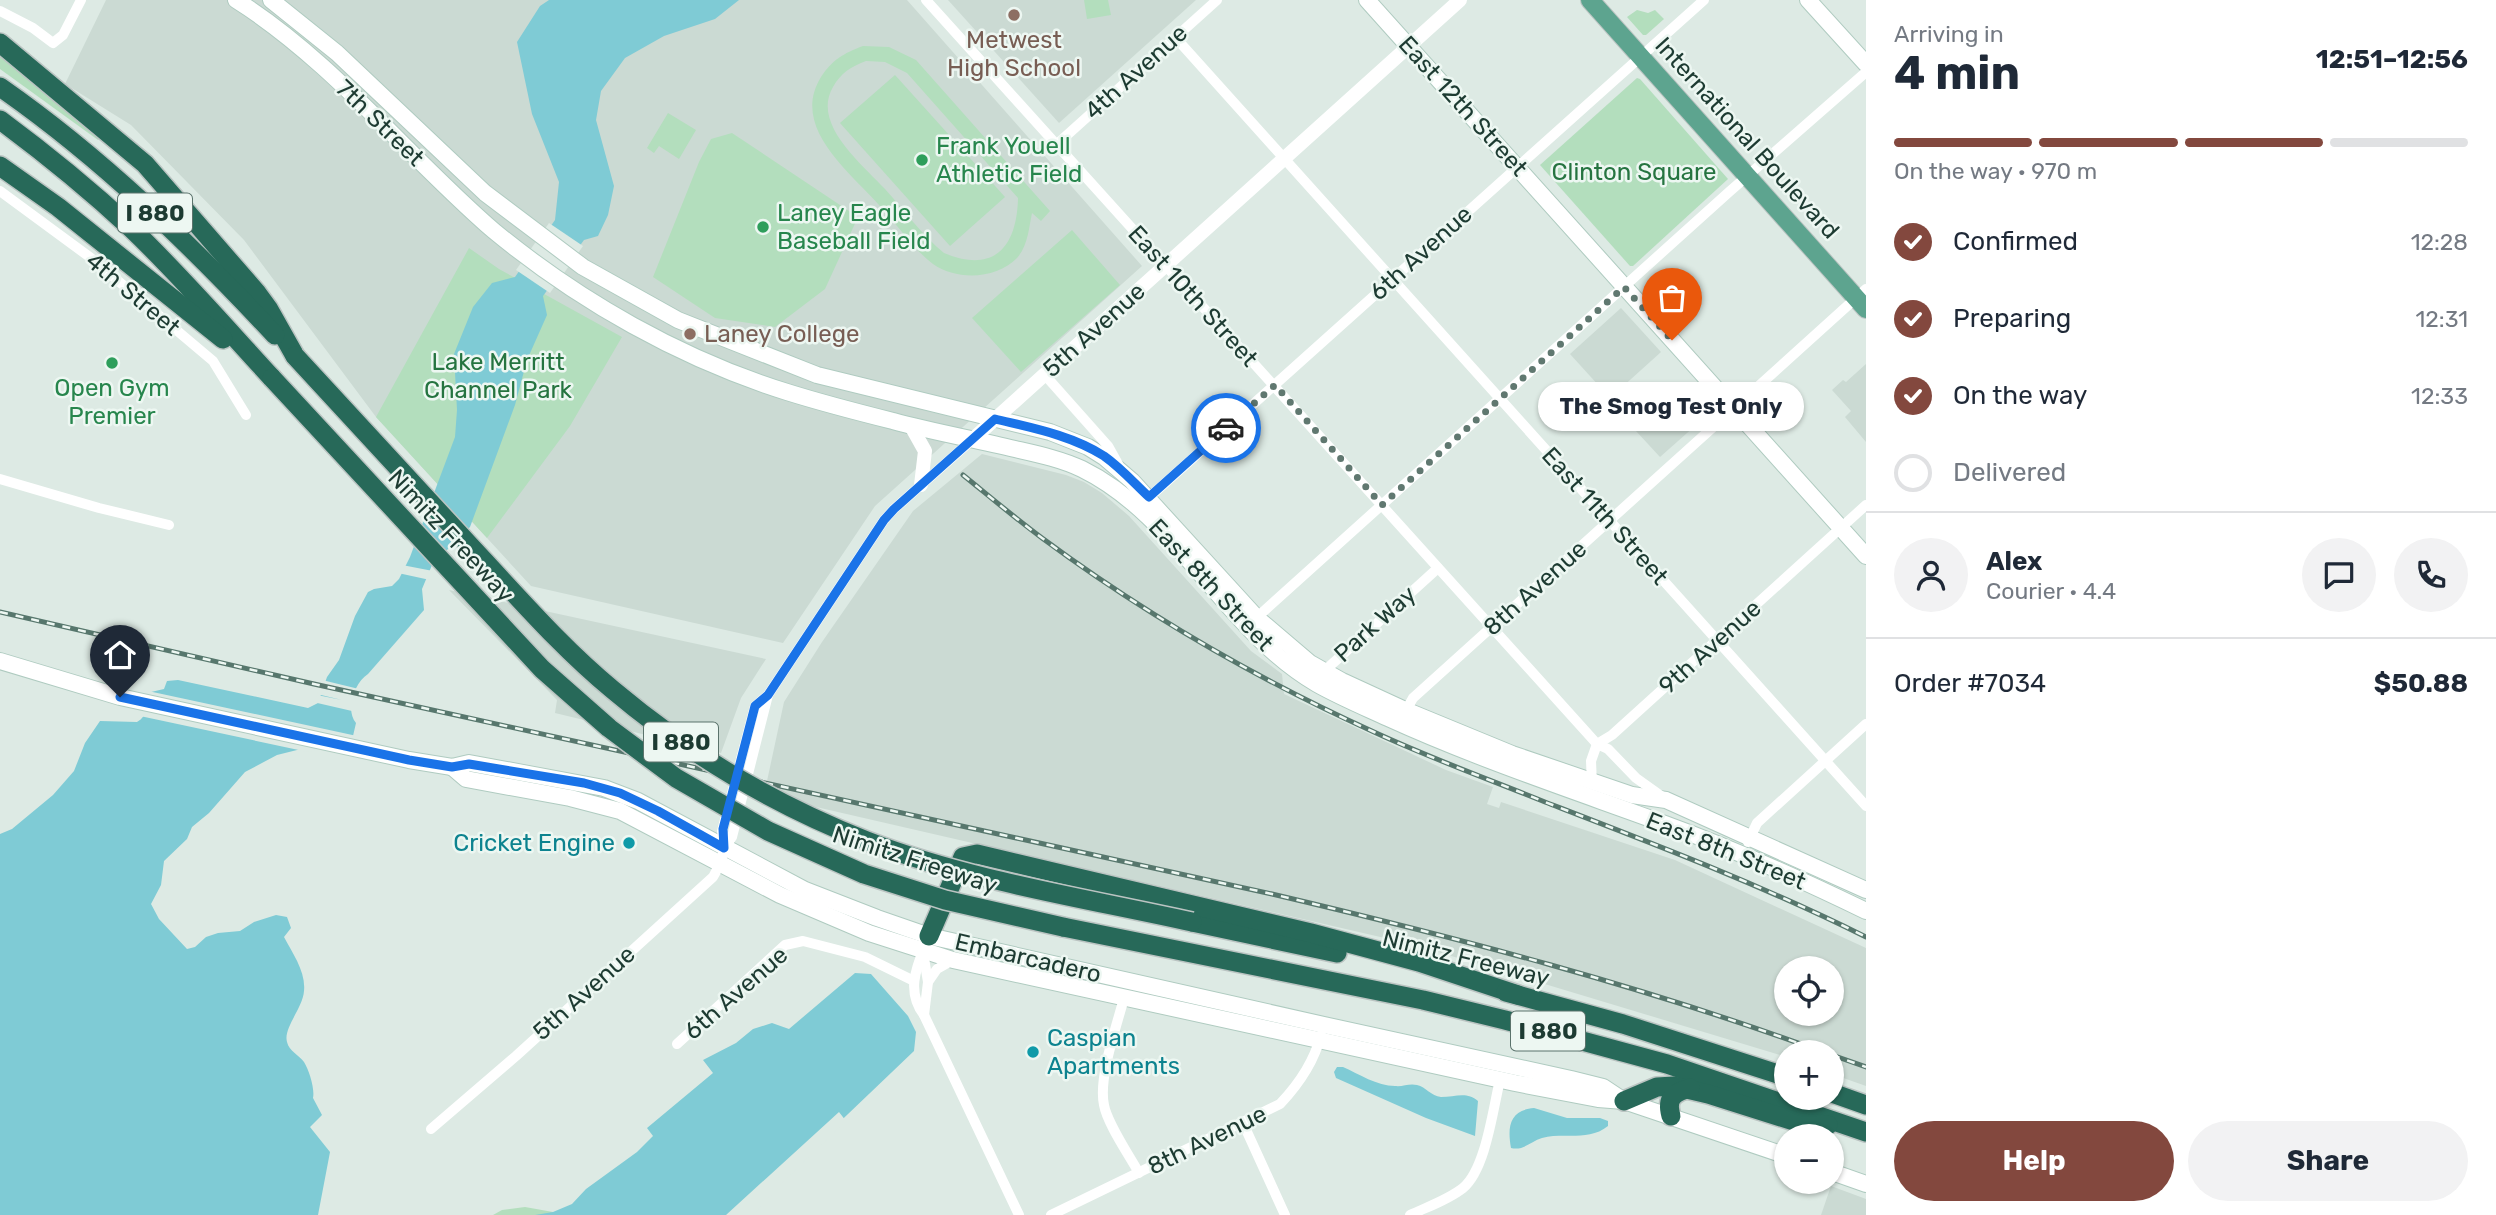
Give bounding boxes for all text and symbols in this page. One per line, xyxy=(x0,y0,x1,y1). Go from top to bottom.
marker: Metwest High School xyxy=(1006,7,1022,23)
street label: 4th Avenue xyxy=(1079,19,1193,125)
text: Arriving in xyxy=(1894,20,2004,48)
place label: Metwest High School xyxy=(947,26,1081,82)
street label: East 12th Street xyxy=(1393,30,1533,182)
street label: International Boulevard xyxy=(1649,32,1845,244)
text: 12:51–12:56 xyxy=(2316,44,2468,75)
text: 4 min xyxy=(1894,46,2020,101)
street label: 7th Street xyxy=(330,74,430,172)
place label: Frank Youell Athletic Field xyxy=(936,132,1082,188)
marker: Frank Youell Athletic Field xyxy=(914,152,930,168)
text: On the way · 970 m xyxy=(1894,157,2097,185)
park label: Clinton Square xyxy=(1552,158,1716,186)
road number: I 880 xyxy=(118,194,192,232)
place label: Laney Eagle Baseball Field xyxy=(777,199,930,255)
street label: 6th Avenue xyxy=(1364,200,1478,306)
marker: Laney Eagle Baseball Field xyxy=(755,219,771,235)
street label: East 10th Street xyxy=(1122,220,1264,372)
icon: check xyxy=(1894,223,1932,261)
text: Confirmed xyxy=(1953,226,2078,257)
text: 12:28 xyxy=(2411,228,2468,256)
street label: 4th Street xyxy=(80,247,186,341)
pin xyxy=(1642,268,1702,340)
street label: 5th Avenue xyxy=(1037,277,1151,383)
icon: bag xyxy=(1653,279,1691,317)
icon: check xyxy=(1894,300,1932,338)
text: Preparing xyxy=(1953,303,2071,334)
text: 12:31 xyxy=(2416,305,2468,333)
place label: Laney College xyxy=(704,320,859,348)
marker: Laney College xyxy=(682,326,698,342)
park label: Lake Merritt Channel Park xyxy=(424,348,573,404)
marker: Open Gym Premier xyxy=(104,355,120,371)
place label: Open Gym Premier xyxy=(54,374,170,430)
icon: check xyxy=(1894,377,1932,415)
text: On the way xyxy=(1953,380,2087,411)
callout: The Smog Test Only xyxy=(1539,382,1805,431)
text: 12:33 xyxy=(2411,382,2468,410)
text: The Smog Test Only xyxy=(1560,392,1782,420)
courier xyxy=(1191,393,1261,463)
icon: car xyxy=(1207,409,1245,447)
street label: East 11th Street xyxy=(1536,442,1674,590)
text: Delivered xyxy=(1953,457,2066,488)
street label: Nimitz Freeway xyxy=(382,464,520,608)
street label: East 8th Street xyxy=(1143,513,1279,657)
street label: 8th Avenue xyxy=(1478,535,1592,641)
button: person xyxy=(1894,538,1968,612)
button: chat xyxy=(2302,538,2376,612)
button: phone xyxy=(2394,538,2468,612)
text: Alex xyxy=(1986,546,2042,577)
text: Courier · 4.4 xyxy=(1986,577,2116,605)
street label: Park Way xyxy=(1328,580,1422,668)
street label: 9th Avenue xyxy=(1653,594,1767,700)
pin xyxy=(90,625,150,697)
icon: home xyxy=(101,636,139,674)
text: Order #7034 xyxy=(1894,668,2046,699)
text: $50.88 xyxy=(2374,668,2468,699)
road number: I 880 xyxy=(644,722,718,762)
street label: East 8th Street xyxy=(1642,806,1810,896)
street label: Nimitz Freeway xyxy=(829,820,1001,900)
place label: Cricket Engine xyxy=(453,829,615,857)
marker: Cricket Engine xyxy=(621,835,637,851)
street label: Nimitz Freeway xyxy=(1379,924,1553,992)
street label: Embarcadero xyxy=(952,928,1104,988)
street label: 5th Avenue xyxy=(527,940,641,1046)
street label: 6th Avenue xyxy=(679,941,793,1045)
map controls xyxy=(1774,956,1844,1194)
button: locate xyxy=(1774,956,1844,1026)
road number: I 880 xyxy=(1511,1012,1585,1050)
place label: Caspian Apartments xyxy=(1047,1024,1180,1080)
button: + xyxy=(1774,1040,1844,1110)
marker: Caspian Apartments xyxy=(1025,1044,1041,1060)
street label: 8th Avenue xyxy=(1143,1099,1271,1181)
button: Help xyxy=(1894,1121,2174,1201)
button: Share xyxy=(2188,1121,2468,1201)
button: − xyxy=(1774,1124,1844,1194)

